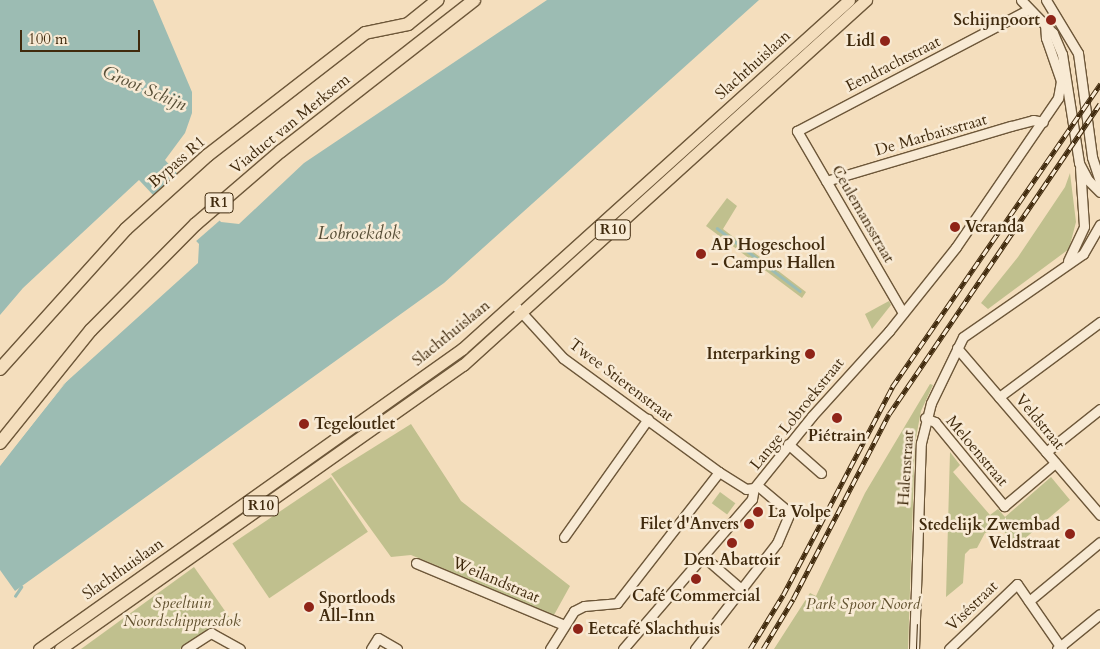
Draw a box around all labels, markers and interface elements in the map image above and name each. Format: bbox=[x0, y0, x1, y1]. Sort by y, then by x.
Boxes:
place label: Schijnpoort bbox=[954, 10, 1040, 30]
marker: Schijnpoort bbox=[1044, 13, 1058, 27]
scale bar bbox=[22, 20, 142, 52]
street label: Slachthuislaan bbox=[711, 26, 795, 104]
text: 100 m bbox=[28, 29, 68, 49]
place label: Lidl bbox=[846, 31, 875, 51]
street label: Eendrachtstraat bbox=[842, 32, 944, 96]
marker: Lidl bbox=[879, 35, 891, 47]
water label: Groot Schijn bbox=[99, 62, 189, 116]
street label: Viaduct van Merksem bbox=[226, 70, 354, 178]
street label: De Marbaixstraat bbox=[873, 110, 989, 160]
street label: Bypass R1 bbox=[145, 132, 209, 192]
street label: Ceulemansstraat bbox=[827, 162, 899, 266]
road number: R1 bbox=[204, 190, 234, 216]
place label: Veranda bbox=[965, 217, 1024, 237]
road number: R10 bbox=[594, 218, 632, 242]
marker: Veranda bbox=[949, 221, 961, 233]
water label: Lobroekdok bbox=[318, 223, 400, 245]
place label: AP Hogeschool - Campus Hallen bbox=[711, 235, 835, 273]
marker: AP Hogeschool - Campus Hallen bbox=[695, 248, 707, 260]
street label: Slachthuislaan bbox=[408, 296, 494, 370]
street label: Twee Stierenstraat bbox=[565, 335, 677, 425]
place label: Interparking bbox=[706, 344, 800, 364]
marker: Interparking bbox=[804, 348, 816, 360]
street label: Lange Lobroekstraat bbox=[746, 354, 848, 474]
street label: Veldstraat bbox=[1011, 390, 1069, 454]
marker: Piétrain bbox=[831, 412, 843, 424]
street label: Meloenstraat bbox=[942, 412, 1012, 490]
place label: Tegeloutlet bbox=[314, 414, 395, 434]
marker: Tegeloutlet bbox=[298, 418, 310, 430]
place label: Piétrain bbox=[808, 426, 866, 446]
street label: Halenstraat bbox=[894, 430, 918, 506]
road number: R10 bbox=[242, 494, 280, 518]
place label: La Volpe bbox=[768, 502, 831, 522]
marker: La Volpe bbox=[752, 506, 764, 518]
place label: Filet d'Anvers bbox=[640, 514, 739, 534]
place label: Stedelijk Zwembad Veldstraat bbox=[919, 515, 1060, 553]
marker: Filet d'Anvers bbox=[743, 518, 755, 530]
marker: Stedelijk Zwembad Veldstraat bbox=[1064, 528, 1076, 540]
street label: Slachthuislaan bbox=[79, 534, 167, 604]
marker: Den Abattoir bbox=[726, 537, 738, 549]
place label: Den Abattoir bbox=[684, 550, 780, 570]
street label: Weilandstraat bbox=[449, 553, 543, 607]
marker: Café Commercial bbox=[690, 573, 702, 585]
street label: Viséstraat bbox=[942, 577, 1002, 635]
place label: Café Commercial bbox=[632, 586, 760, 606]
place label: Sportloods All-Inn bbox=[319, 588, 396, 626]
park label: Speeltuin Noordschippersdok bbox=[123, 593, 241, 631]
park label: Park Spoor Noord bbox=[806, 594, 920, 614]
marker: Sportloods All-Inn bbox=[303, 601, 315, 613]
place label: Eetcafé Slachthuis bbox=[588, 619, 720, 639]
marker: Eetcafé Slachthuis bbox=[572, 623, 584, 635]

